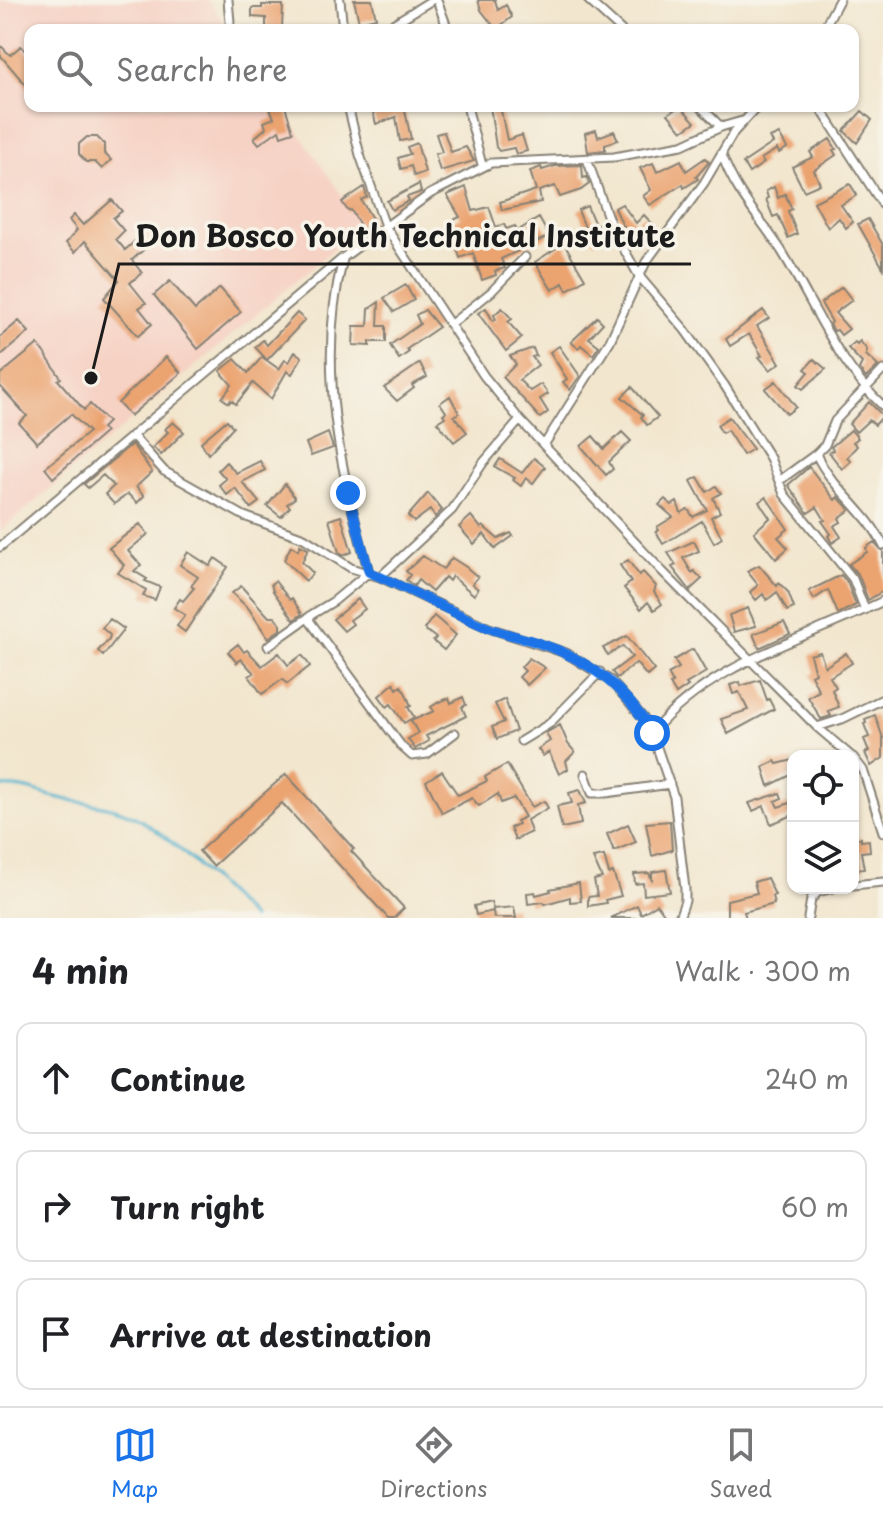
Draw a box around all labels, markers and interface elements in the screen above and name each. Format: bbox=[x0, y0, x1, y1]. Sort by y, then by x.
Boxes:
search box bbox=[24, 24, 859, 112]
icon: search bbox=[52, 46, 96, 90]
text: Search here bbox=[116, 46, 288, 91]
callout: Don Bosco Youth Technical Institute bbox=[119, 210, 691, 264]
text: Don Bosco Youth Technical Institute bbox=[135, 212, 675, 257]
route end bbox=[330, 475, 366, 511]
route start bbox=[634, 715, 670, 751]
map controls bbox=[787, 750, 859, 894]
button: locate bbox=[787, 750, 859, 822]
button: layers bbox=[787, 822, 859, 894]
text: 4 min bbox=[32, 944, 129, 996]
text: Walk · 300 m bbox=[675, 951, 851, 990]
icon: ahead bbox=[34, 1056, 78, 1100]
text: Continue bbox=[110, 1056, 245, 1101]
text: 240 m bbox=[765, 1059, 849, 1098]
icon: right bbox=[34, 1184, 78, 1228]
text: Turn right bbox=[110, 1184, 265, 1229]
text: 60 m bbox=[781, 1187, 849, 1226]
icon: arrive bbox=[34, 1312, 78, 1356]
text: Arrive at destination bbox=[110, 1312, 432, 1357]
tab: Map bbox=[111, 1423, 158, 1504]
tab: Directions bbox=[380, 1423, 487, 1504]
tab: Saved bbox=[709, 1423, 772, 1504]

